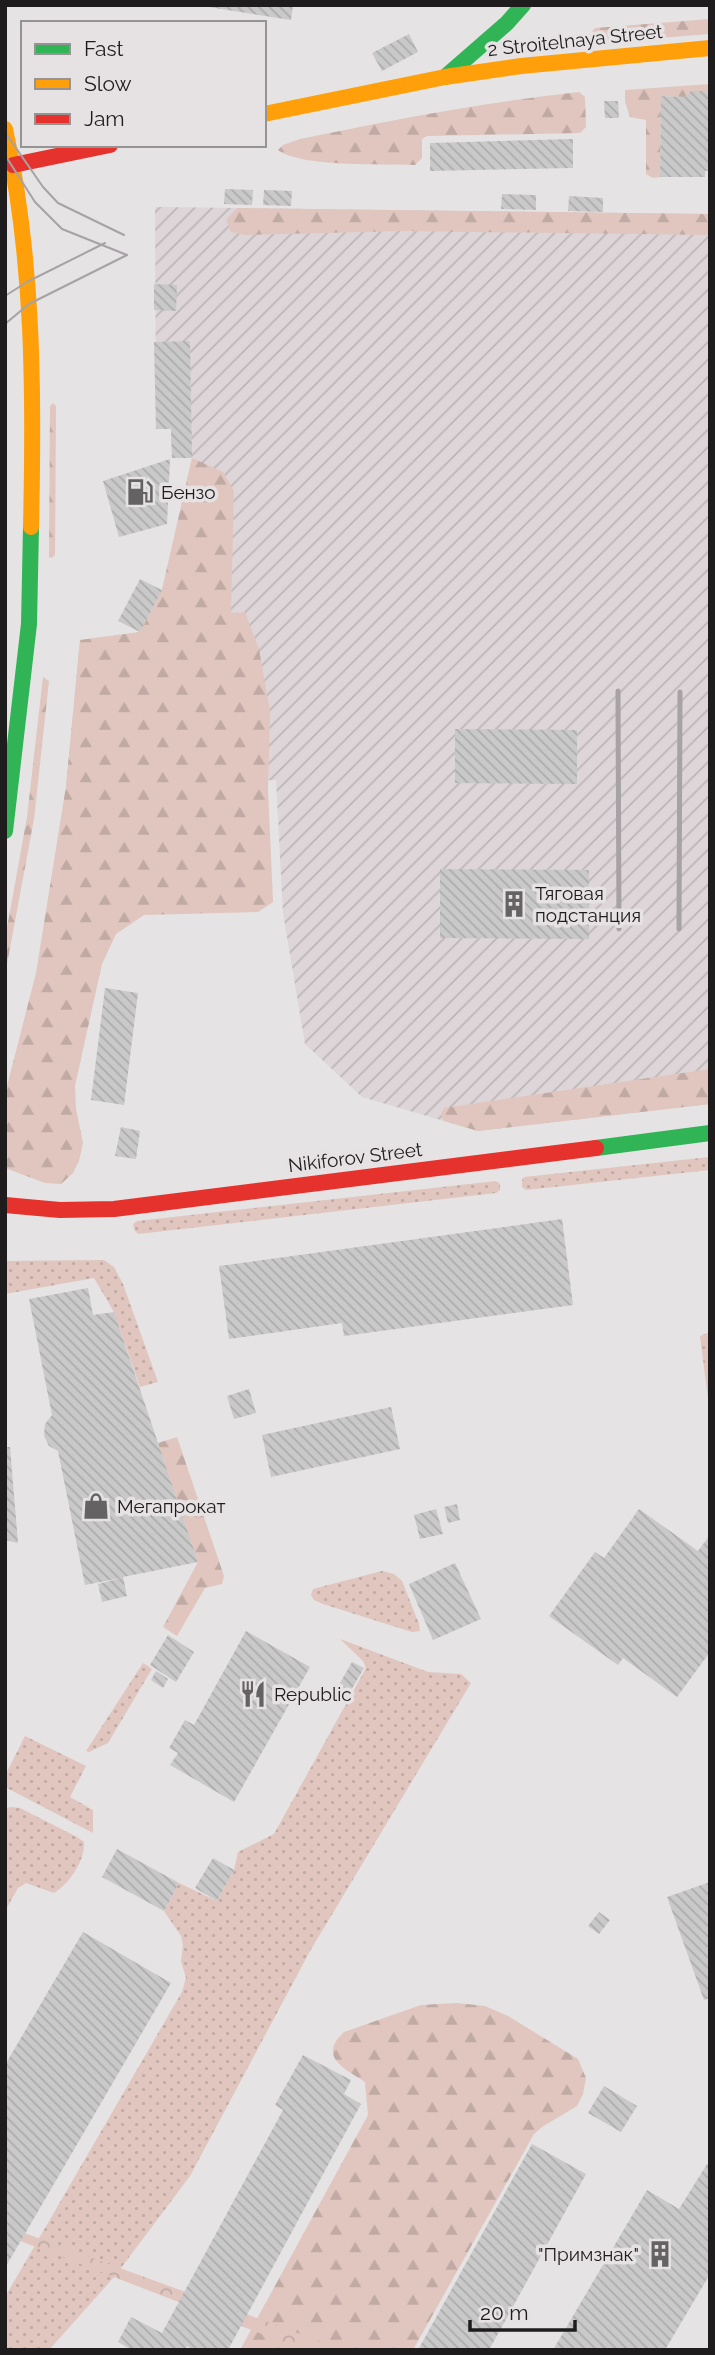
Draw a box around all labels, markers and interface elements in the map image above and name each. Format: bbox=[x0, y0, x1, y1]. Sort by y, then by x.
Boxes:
street label: 2 Stroitelnaya Street bbox=[486, 20, 664, 60]
legend bbox=[21, 21, 266, 147]
text: Fast bbox=[84, 36, 124, 61]
text: Slow bbox=[84, 71, 132, 96]
text: Jam bbox=[84, 106, 125, 131]
fuel station icon: Бензо bbox=[125, 477, 155, 507]
place label: Бензо bbox=[161, 481, 216, 503]
place label: Тяговая подстанция bbox=[535, 882, 641, 926]
building icon: Тяговая подстанция bbox=[499, 889, 529, 919]
street label: Nikiforov Street bbox=[287, 1138, 424, 1176]
shop icon: Мегапрокат bbox=[81, 1491, 111, 1521]
place label: Мегапрокат bbox=[117, 1495, 226, 1517]
restaurant icon: Republic bbox=[238, 1679, 268, 1709]
place label: Republic bbox=[274, 1683, 352, 1705]
building icon: "Примзнак" bbox=[645, 2239, 675, 2269]
place label: "Примзнак" bbox=[538, 2243, 639, 2265]
scale bar bbox=[470, 2288, 575, 2332]
text: 20 m bbox=[480, 2300, 528, 2325]

